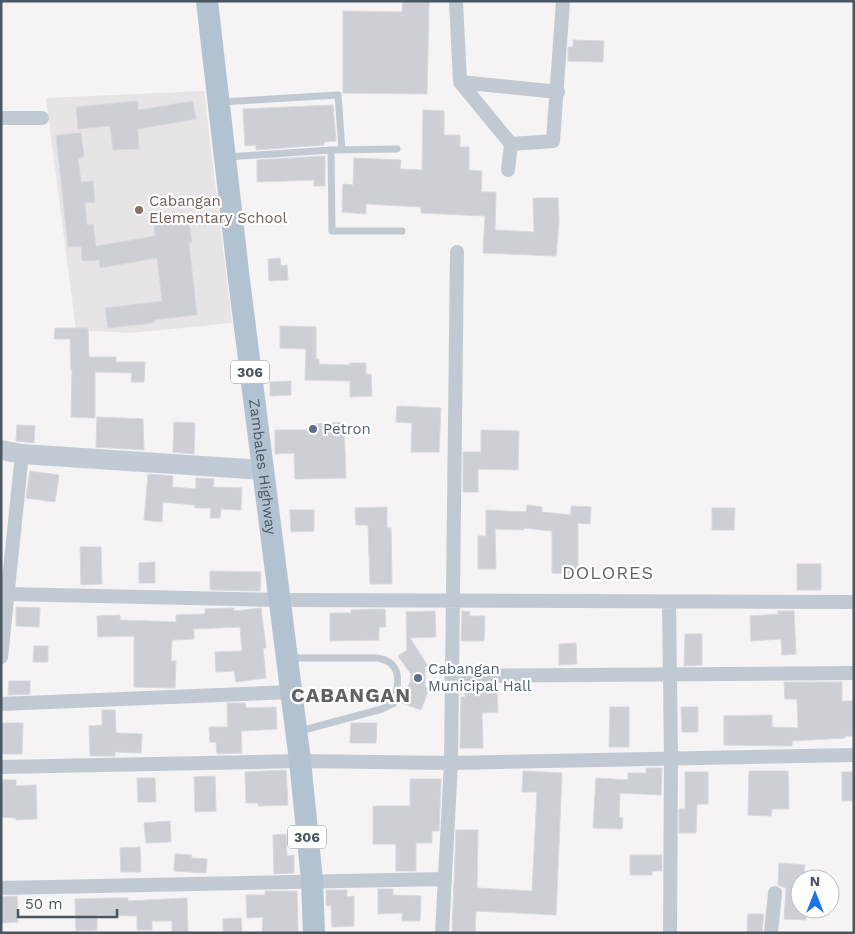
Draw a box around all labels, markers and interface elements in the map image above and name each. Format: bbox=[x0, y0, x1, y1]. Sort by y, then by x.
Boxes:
place label: Cabangan Elementary School bbox=[149, 192, 288, 227]
marker: Cabangan Elementary School bbox=[133, 204, 145, 216]
road number: 306 bbox=[231, 361, 269, 384]
street label: Zambales Highway bbox=[245, 398, 280, 536]
place label: Petron bbox=[323, 420, 371, 438]
marker: Petron bbox=[307, 423, 319, 435]
district label: DOLORES bbox=[562, 562, 654, 583]
place label: Cabangan Municipal Hall bbox=[428, 660, 532, 695]
marker: Cabangan Municipal Hall bbox=[412, 672, 424, 684]
district label: CABANGAN bbox=[291, 683, 411, 707]
road number: 306 bbox=[288, 826, 326, 849]
north arrow bbox=[790, 869, 840, 919]
text: N bbox=[810, 873, 820, 889]
scale bar bbox=[18, 886, 116, 918]
text: 50 m bbox=[25, 895, 62, 913]

